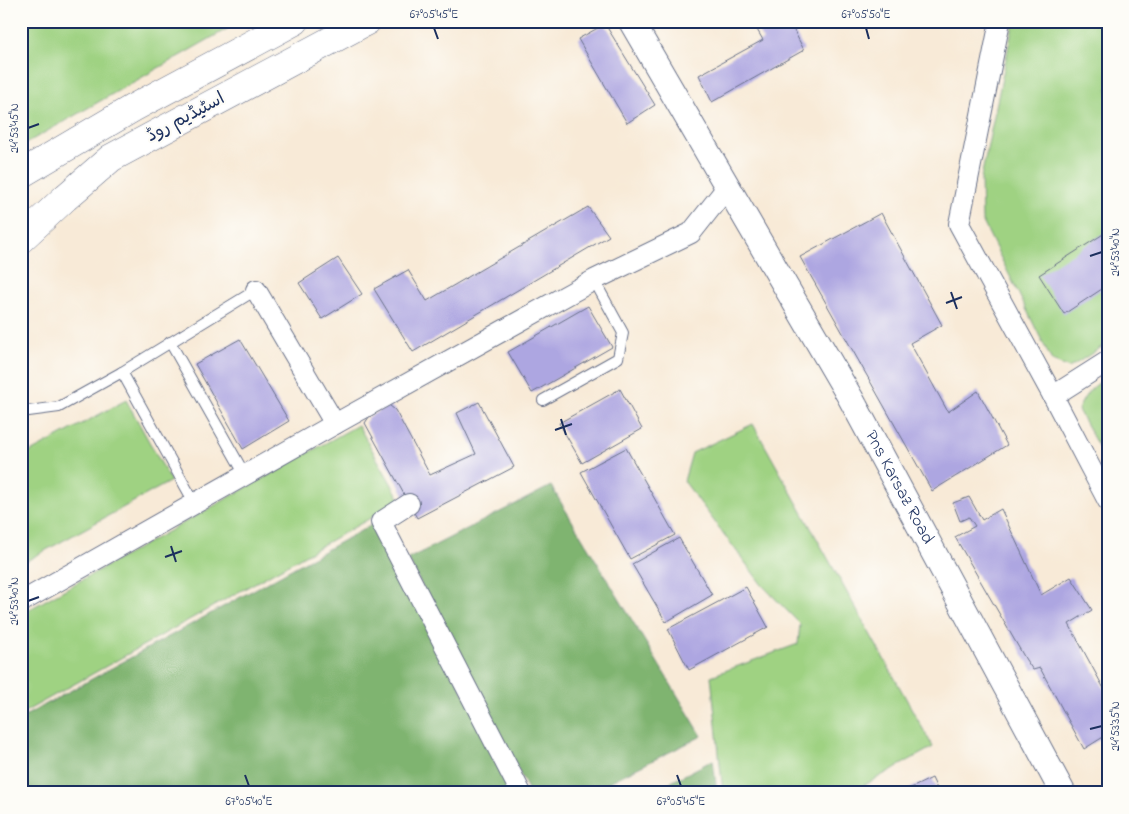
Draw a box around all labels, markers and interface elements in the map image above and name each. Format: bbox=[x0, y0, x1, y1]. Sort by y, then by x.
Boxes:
text: 67°05'45"E bbox=[410, 6, 458, 24]
text: 67°05'50"E bbox=[842, 6, 890, 24]
street label: اسٹیڈیم روڈ bbox=[142, 86, 230, 150]
text: 24°53'45"N bbox=[6, 103, 24, 153]
text: 24°53'40"N bbox=[1107, 228, 1125, 276]
street label: Pns Karsaz Road bbox=[857, 426, 940, 549]
text: 24°53'40"N bbox=[6, 577, 24, 625]
text: 24°53'35"N bbox=[1107, 701, 1125, 751]
text: 67°05'40"E bbox=[226, 793, 272, 811]
text: 67°05'45"E bbox=[657, 793, 705, 811]

